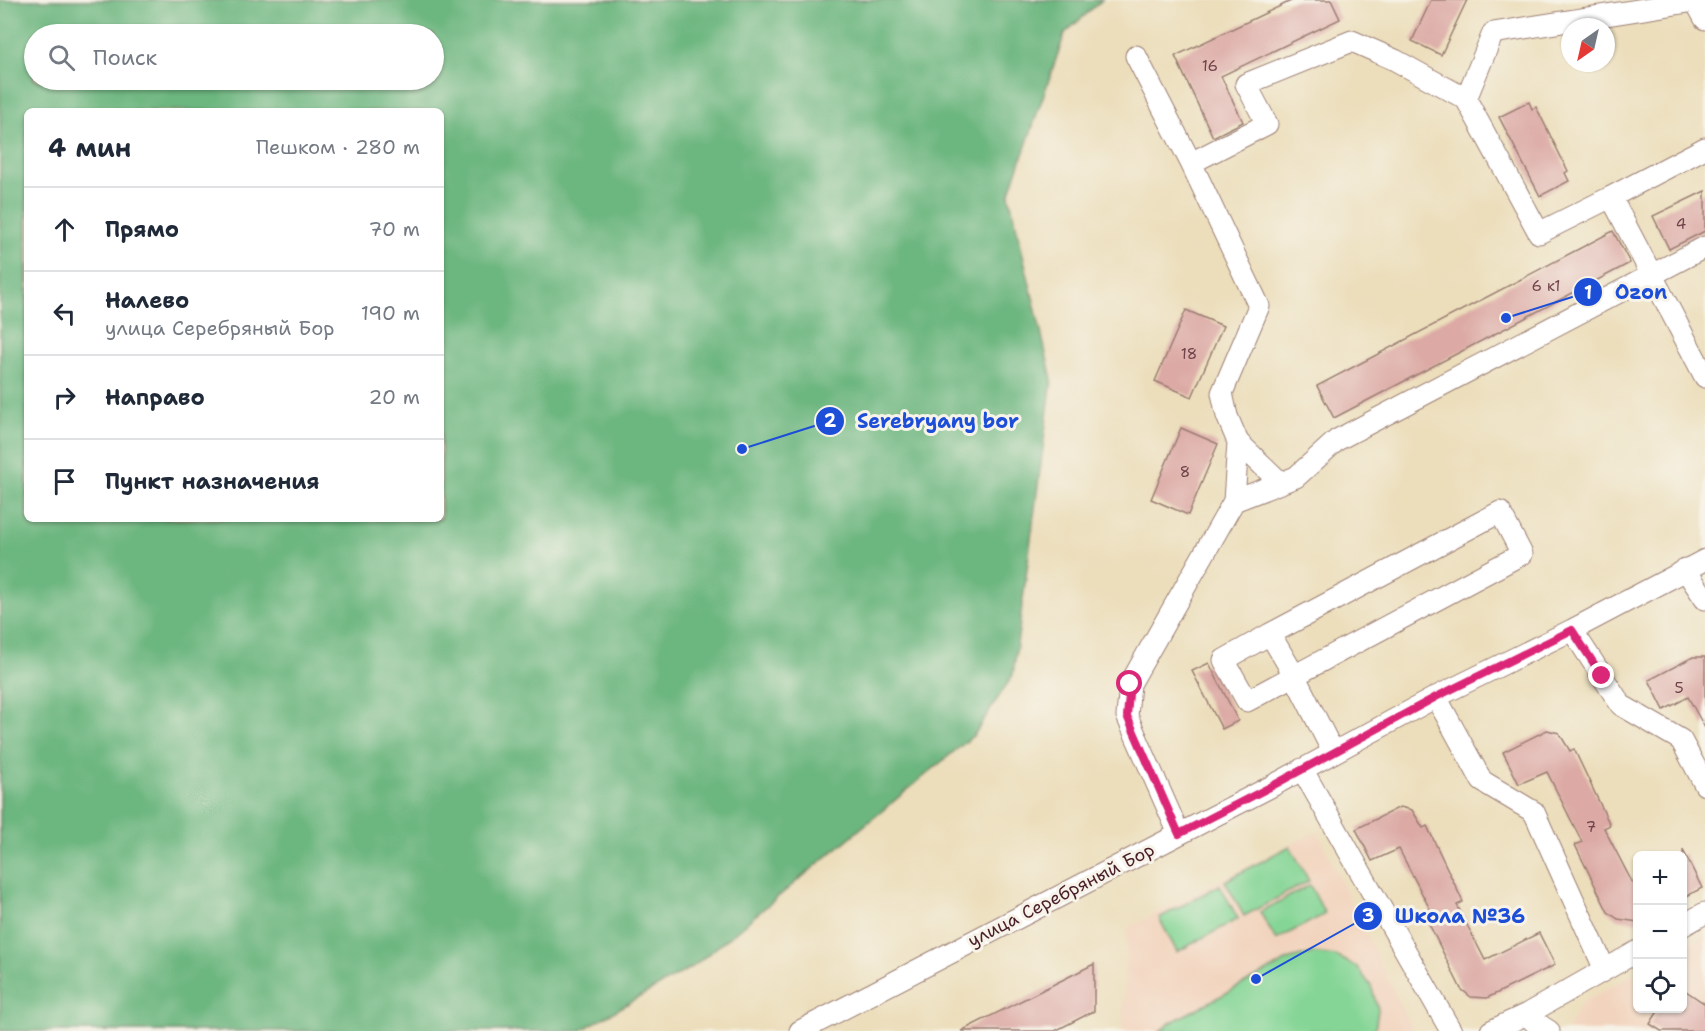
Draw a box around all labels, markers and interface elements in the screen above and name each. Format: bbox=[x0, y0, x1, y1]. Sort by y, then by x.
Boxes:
north arrow bbox=[1561, 18, 1615, 72]
search box bbox=[24, 24, 444, 90]
icon: search bbox=[45, 41, 78, 74]
text: Поиск bbox=[93, 43, 157, 72]
house number: 16 bbox=[1202, 56, 1218, 76]
text: 4 мин bbox=[48, 130, 131, 165]
text: Пешком · 280 m bbox=[256, 134, 420, 160]
icon: ahead bbox=[48, 213, 81, 246]
house number: 4 bbox=[1676, 214, 1686, 234]
text: Прямо bbox=[105, 215, 179, 244]
text: 70 m bbox=[368, 216, 420, 242]
callout: Ozon bbox=[1573, 273, 1680, 311]
house number: 6 к1 bbox=[1532, 276, 1561, 296]
text: Ozon bbox=[1615, 279, 1667, 305]
text: 1 bbox=[1584, 281, 1592, 305]
text: Налево bbox=[105, 286, 189, 315]
icon: left bbox=[48, 297, 81, 330]
text: 190 m bbox=[361, 300, 420, 326]
text: улица Серебряный Бор bbox=[105, 315, 335, 341]
house number: 18 bbox=[1181, 344, 1197, 364]
icon: right bbox=[48, 381, 81, 414]
text: Направо bbox=[105, 383, 205, 412]
text: 20 m bbox=[369, 384, 420, 410]
callout: Serebryany bor bbox=[815, 402, 1031, 440]
text: Serebryany bor bbox=[857, 408, 1019, 434]
text: 2 bbox=[824, 409, 837, 433]
house number: 8 bbox=[1180, 462, 1190, 482]
icon: arrive bbox=[48, 465, 81, 498]
text: Пункт назначения bbox=[105, 467, 319, 496]
route end bbox=[1588, 662, 1614, 688]
route start bbox=[1116, 670, 1142, 696]
house number: 5 bbox=[1674, 678, 1684, 698]
house number: 7 bbox=[1586, 817, 1596, 837]
street label: улица Серебряный Бор bbox=[963, 837, 1159, 953]
map controls bbox=[1633, 851, 1687, 1013]
button: + bbox=[1633, 851, 1687, 905]
callout: Школа №36 bbox=[1353, 897, 1537, 935]
text: Школа №36 bbox=[1395, 903, 1525, 929]
text: 3 bbox=[1362, 904, 1374, 928]
button: − bbox=[1633, 905, 1687, 959]
button: locate bbox=[1633, 959, 1687, 1013]

